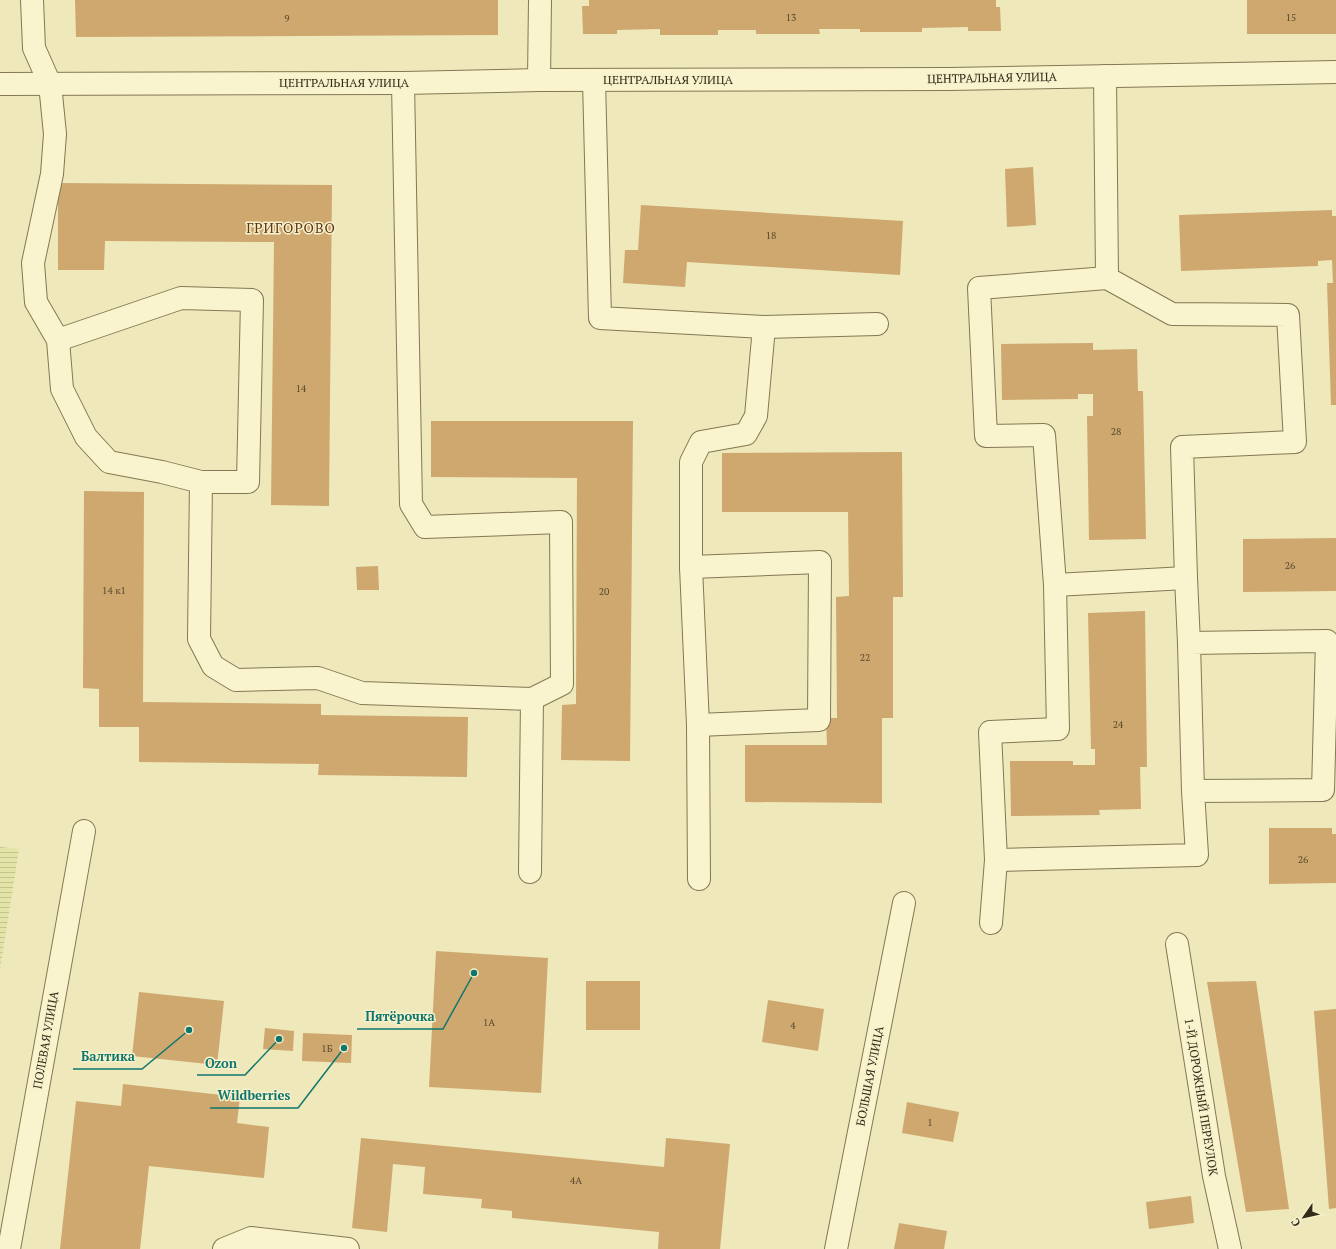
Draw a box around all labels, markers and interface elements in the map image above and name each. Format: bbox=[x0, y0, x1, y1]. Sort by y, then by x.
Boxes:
house number: 13 bbox=[786, 11, 796, 24]
house number: 15 bbox=[1286, 11, 1296, 24]
house number: 9 bbox=[284, 12, 290, 25]
street label: ЦЕНТРАЛЬНАЯ УЛИЦА bbox=[927, 69, 1058, 86]
street label: ЦЕНТРАЛЬНАЯ УЛИЦА bbox=[603, 72, 734, 87]
street label: ЦЕНТРАЛЬНАЯ УЛИЦА bbox=[279, 75, 410, 90]
district label: ГРИГОРОВО bbox=[246, 218, 336, 237]
house number: 18 bbox=[766, 229, 776, 242]
house number: 14 bbox=[296, 382, 307, 395]
house number: 28 bbox=[1111, 425, 1121, 438]
house number: 26 bbox=[1285, 559, 1296, 572]
house number: 14 к1 bbox=[102, 584, 126, 597]
house number: 20 bbox=[599, 585, 609, 598]
house number: 22 bbox=[860, 651, 870, 664]
house number: 24 bbox=[1113, 718, 1124, 731]
house number: 26 bbox=[1298, 853, 1309, 866]
street label: ПОЛЕВАЯ УЛИЦА bbox=[30, 989, 62, 1090]
callout: Пятёрочка bbox=[357, 1004, 443, 1029]
text: Пятёрочка bbox=[365, 1007, 436, 1025]
house number: 1А bbox=[483, 1016, 495, 1029]
street label: 1-Й ДОРОЖНЫЙ ПЕРЕУЛОК bbox=[1182, 1017, 1221, 1177]
house number: 4 bbox=[790, 1019, 796, 1032]
street label: БОЛЬШАЯ УЛИЦА bbox=[852, 1024, 887, 1127]
house number: 1Б bbox=[321, 1042, 333, 1055]
callout: Балтика bbox=[73, 1044, 142, 1069]
text: Балтика bbox=[81, 1047, 136, 1065]
callout: Ozon bbox=[197, 1050, 245, 1075]
text: Ozon bbox=[205, 1054, 238, 1072]
callout: Wildberries bbox=[210, 1083, 298, 1108]
text: Wildberries bbox=[218, 1086, 291, 1104]
house number: 1 bbox=[927, 1116, 933, 1129]
house number: 4А bbox=[570, 1174, 582, 1187]
north arrow bbox=[1284, 1197, 1324, 1237]
text: С bbox=[1288, 1216, 1304, 1229]

